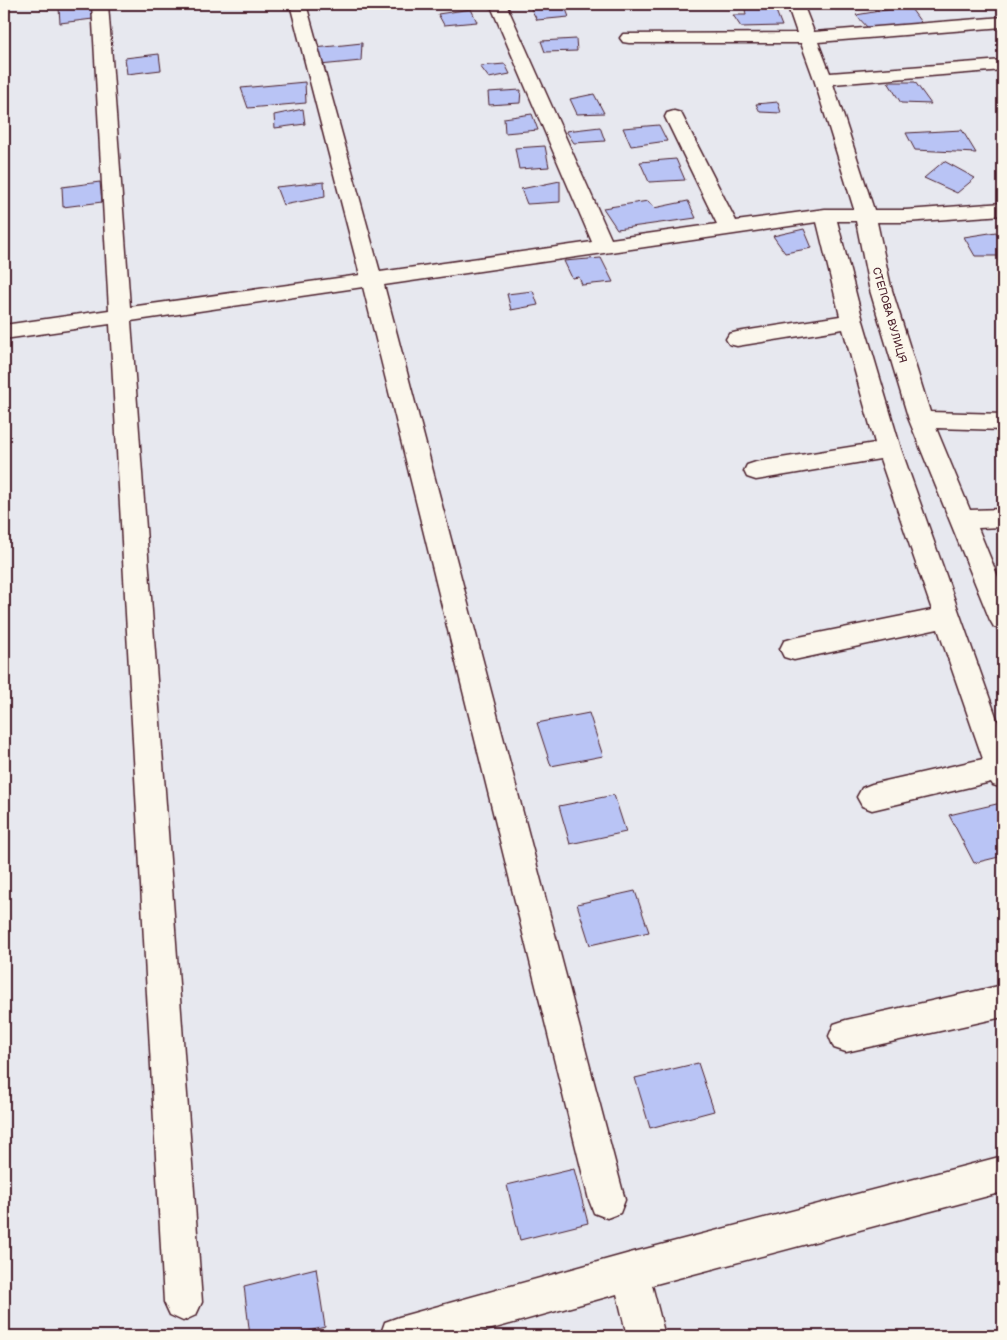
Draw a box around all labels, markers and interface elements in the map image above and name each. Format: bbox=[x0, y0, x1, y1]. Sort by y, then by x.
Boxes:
street label: СТЕПОВА ВУЛИЦЯ bbox=[870, 266, 909, 365]

